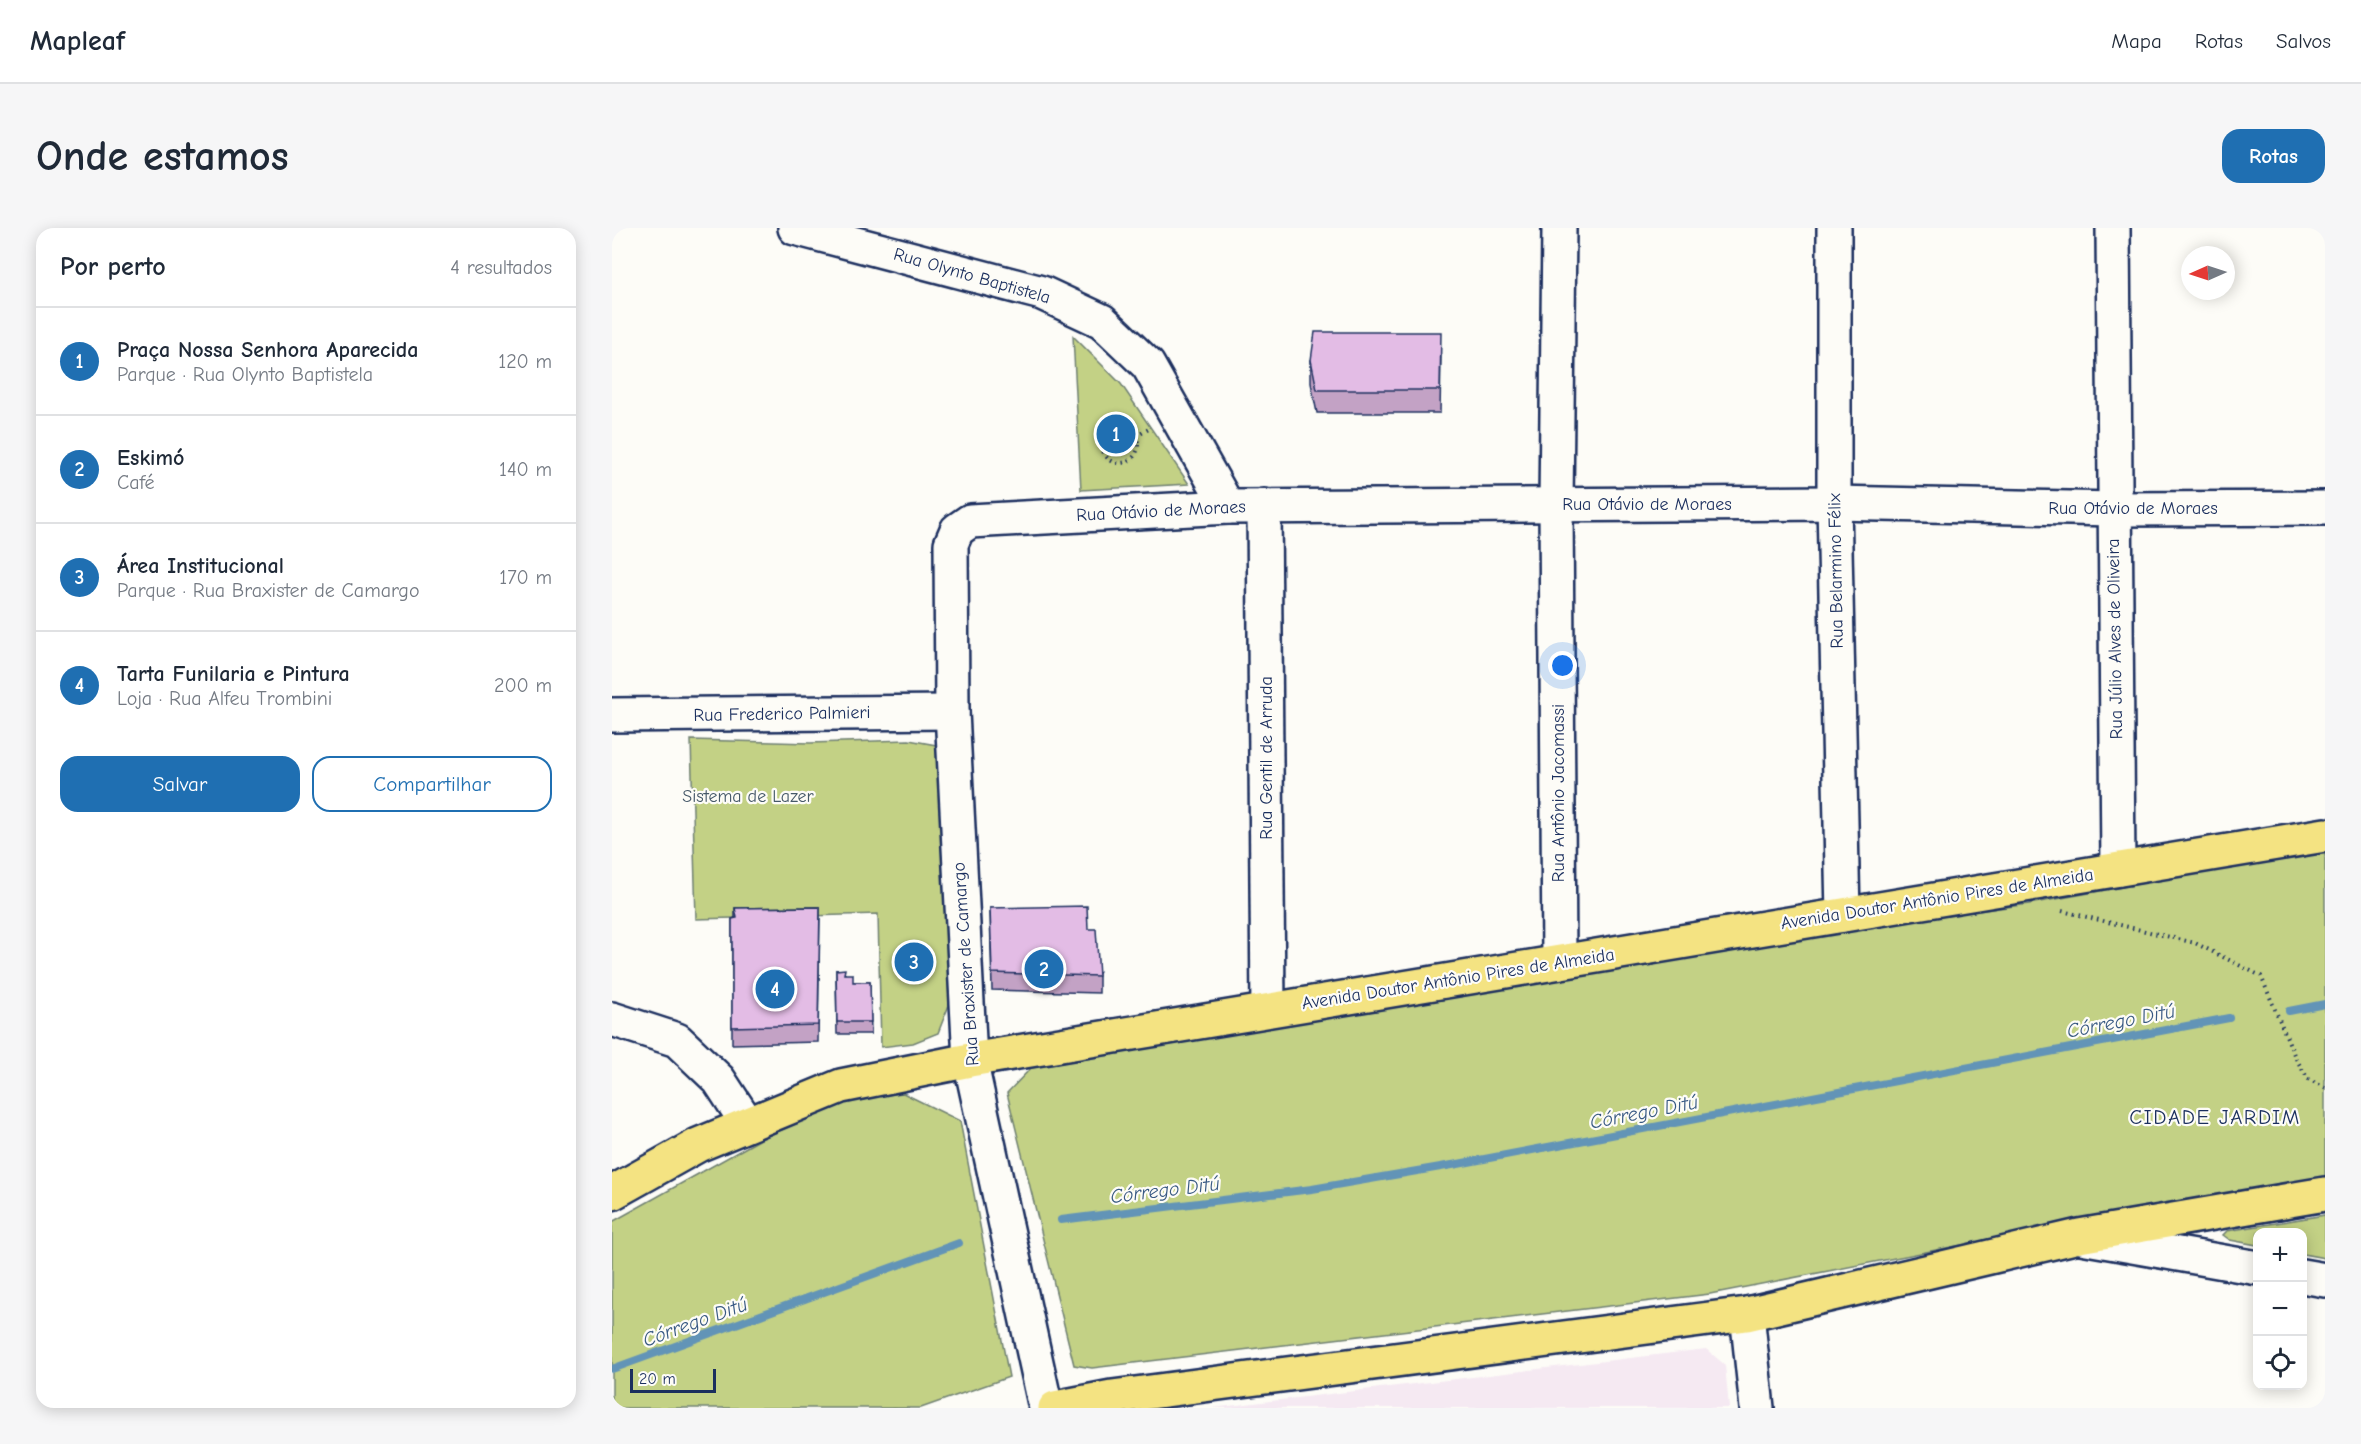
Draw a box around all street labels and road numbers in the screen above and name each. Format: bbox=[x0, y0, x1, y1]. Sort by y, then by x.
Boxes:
street label: Rua Olynto Baptistela bbox=[891, 244, 1053, 308]
street label: Rua Belarmino Félix bbox=[1824, 493, 1848, 649]
street label: Rua Otávio de Moraes bbox=[1562, 494, 1732, 515]
street label: Rua Otávio de Moraes bbox=[1076, 496, 1246, 526]
street label: Rua Otávio de Moraes bbox=[2048, 498, 2218, 519]
street label: Rua Júlio Alves de Oliveira bbox=[2103, 538, 2127, 740]
street label: Rua Gentil de Arruda bbox=[1256, 676, 1277, 840]
street label: Rua Frederico Palmieri bbox=[693, 702, 871, 726]
street label: Rua Antônio Jacomassi bbox=[1548, 704, 1569, 882]
street label: Rua Braxister de Camargo bbox=[948, 861, 984, 1067]
street label: Avenida Doutor Antônio Pires de Almeida bbox=[1779, 864, 2095, 934]
street label: Avenida Doutor Antônio Pires de Almeida bbox=[1300, 944, 1616, 1014]

